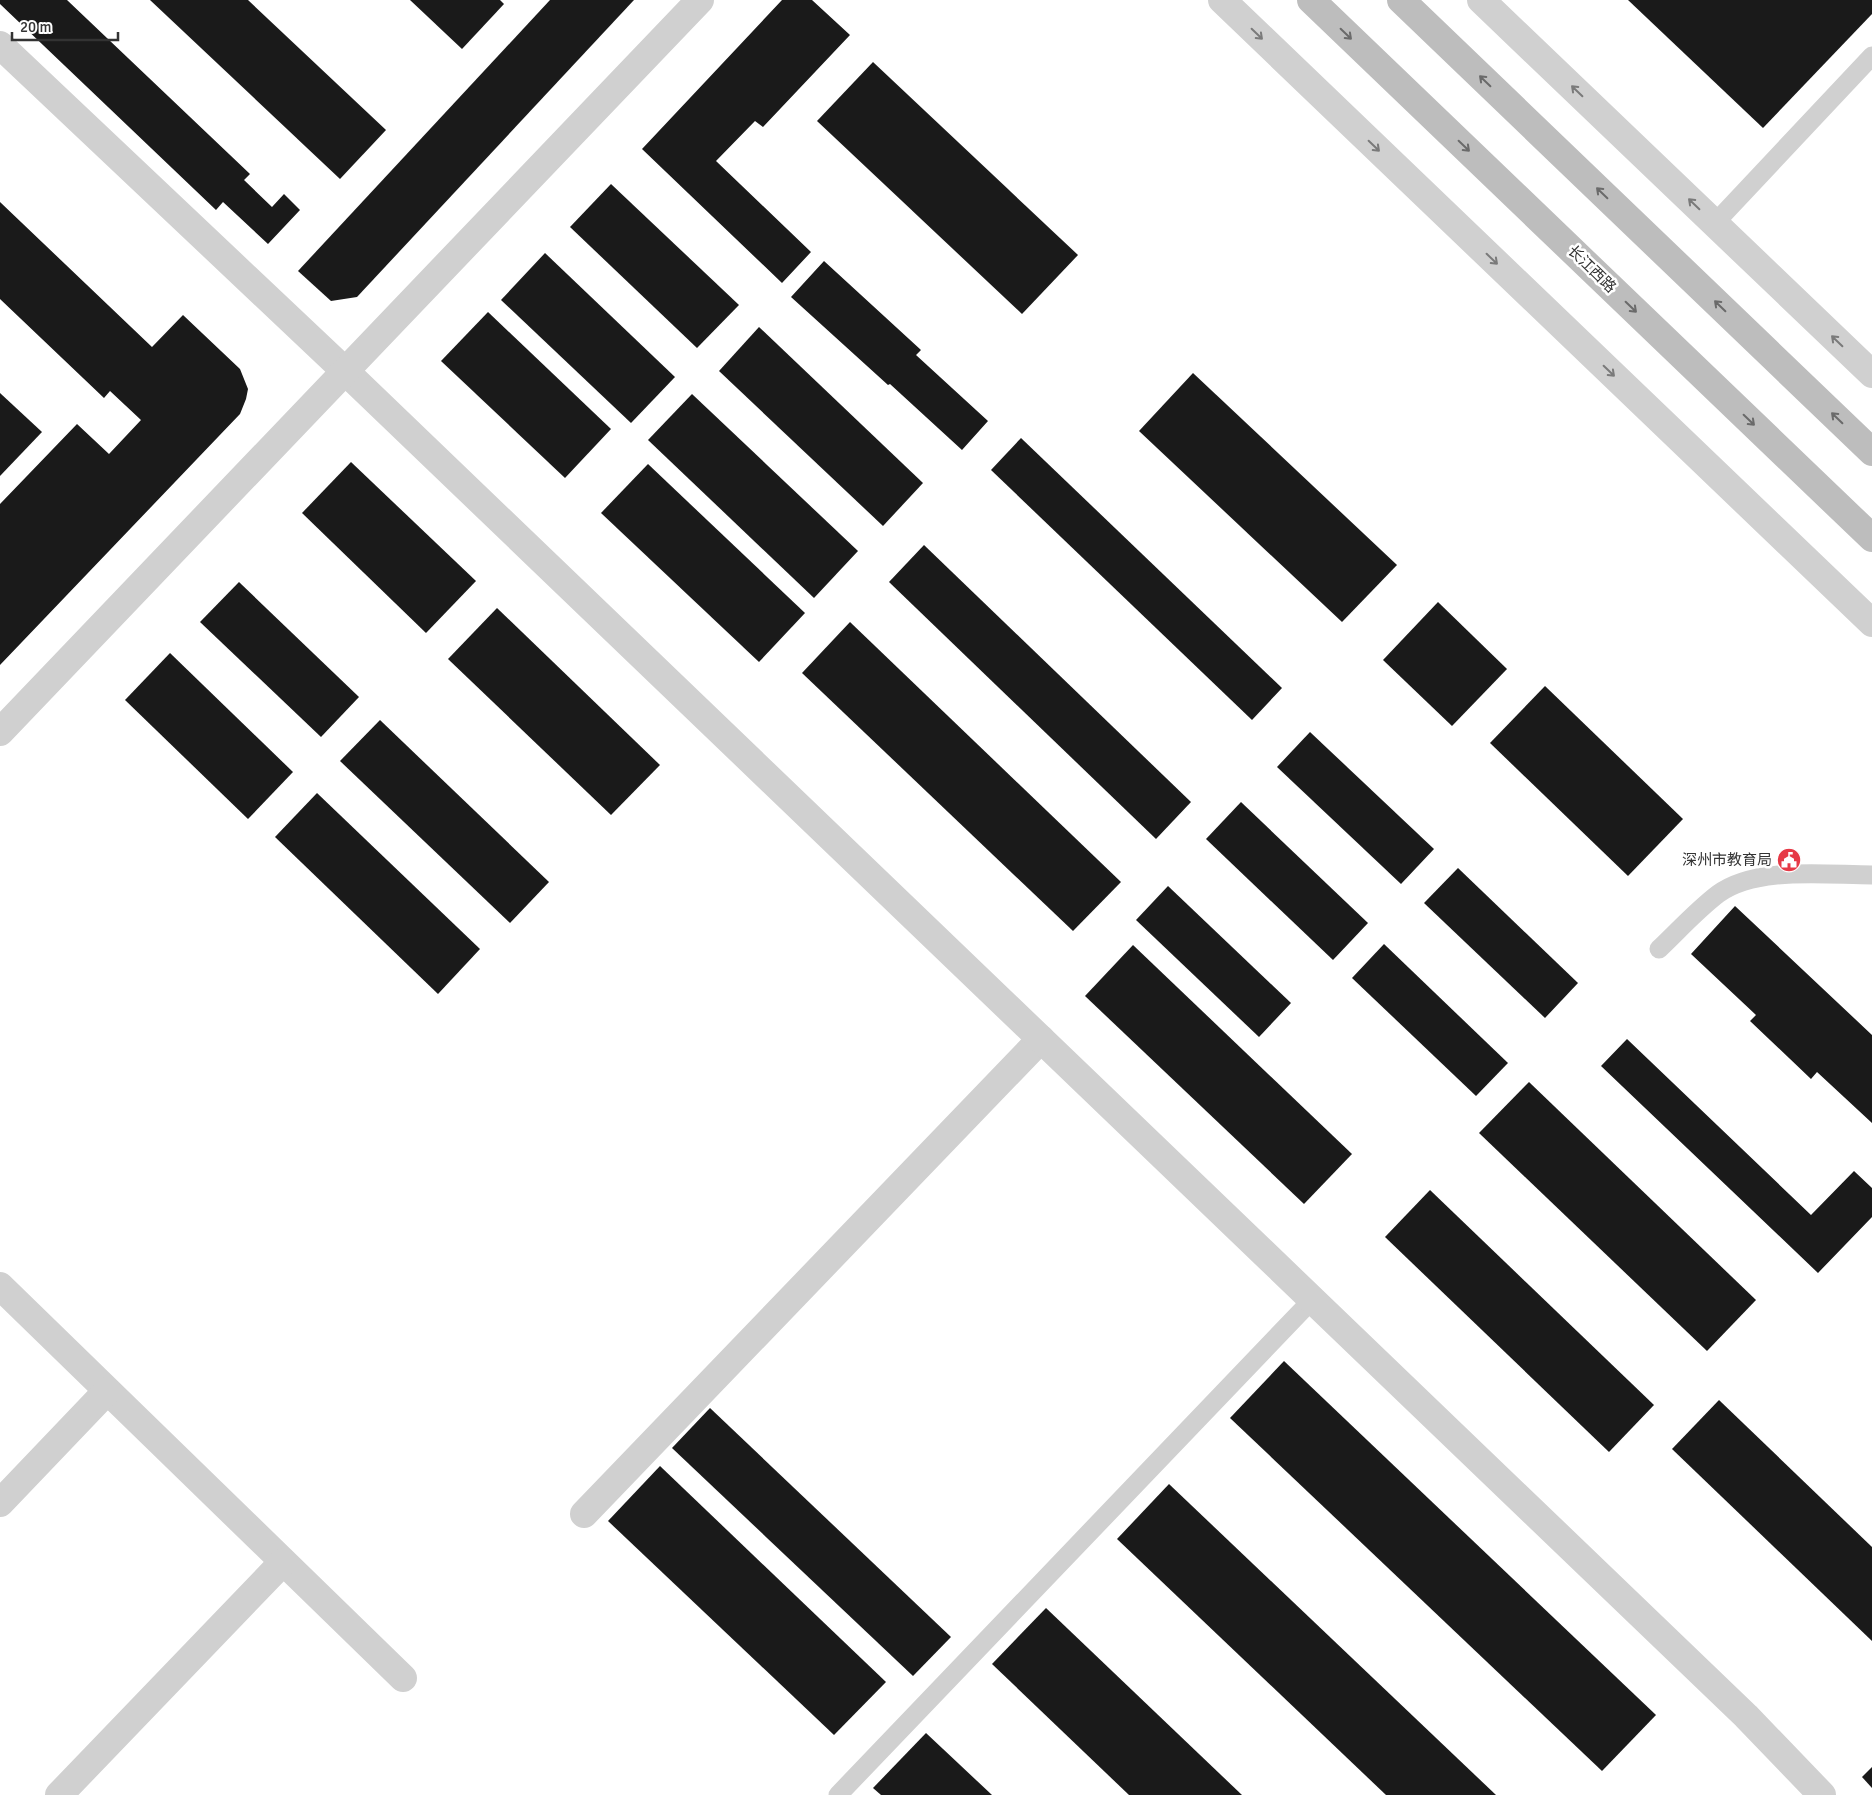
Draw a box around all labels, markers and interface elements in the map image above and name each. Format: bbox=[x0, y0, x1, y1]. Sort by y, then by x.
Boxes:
scale bar bbox=[12, 10, 119, 42]
text: 20 m bbox=[20, 18, 51, 36]
one-way arrow bbox=[1251, 28, 1263, 40]
one-way arrow bbox=[1340, 28, 1353, 40]
one-way arrow bbox=[1479, 75, 1491, 87]
one-way arrow bbox=[1571, 85, 1583, 97]
one-way arrow bbox=[1368, 140, 1381, 152]
one-way arrow bbox=[1457, 140, 1470, 152]
one-way arrow bbox=[1596, 187, 1609, 199]
one-way arrow bbox=[1688, 198, 1701, 210]
street label: 长江西路 bbox=[1564, 242, 1620, 296]
one-way arrow bbox=[1485, 253, 1498, 265]
one-way arrow bbox=[1713, 300, 1726, 312]
one-way arrow bbox=[1625, 301, 1638, 313]
one-way arrow bbox=[1830, 335, 1843, 347]
one-way arrow bbox=[1603, 365, 1615, 377]
one-way arrow bbox=[1831, 412, 1843, 424]
one-way arrow bbox=[1742, 414, 1755, 426]
public building icon: 深州市教育局 bbox=[1776, 847, 1802, 873]
place label: 深州市教育局 bbox=[1682, 851, 1772, 869]

